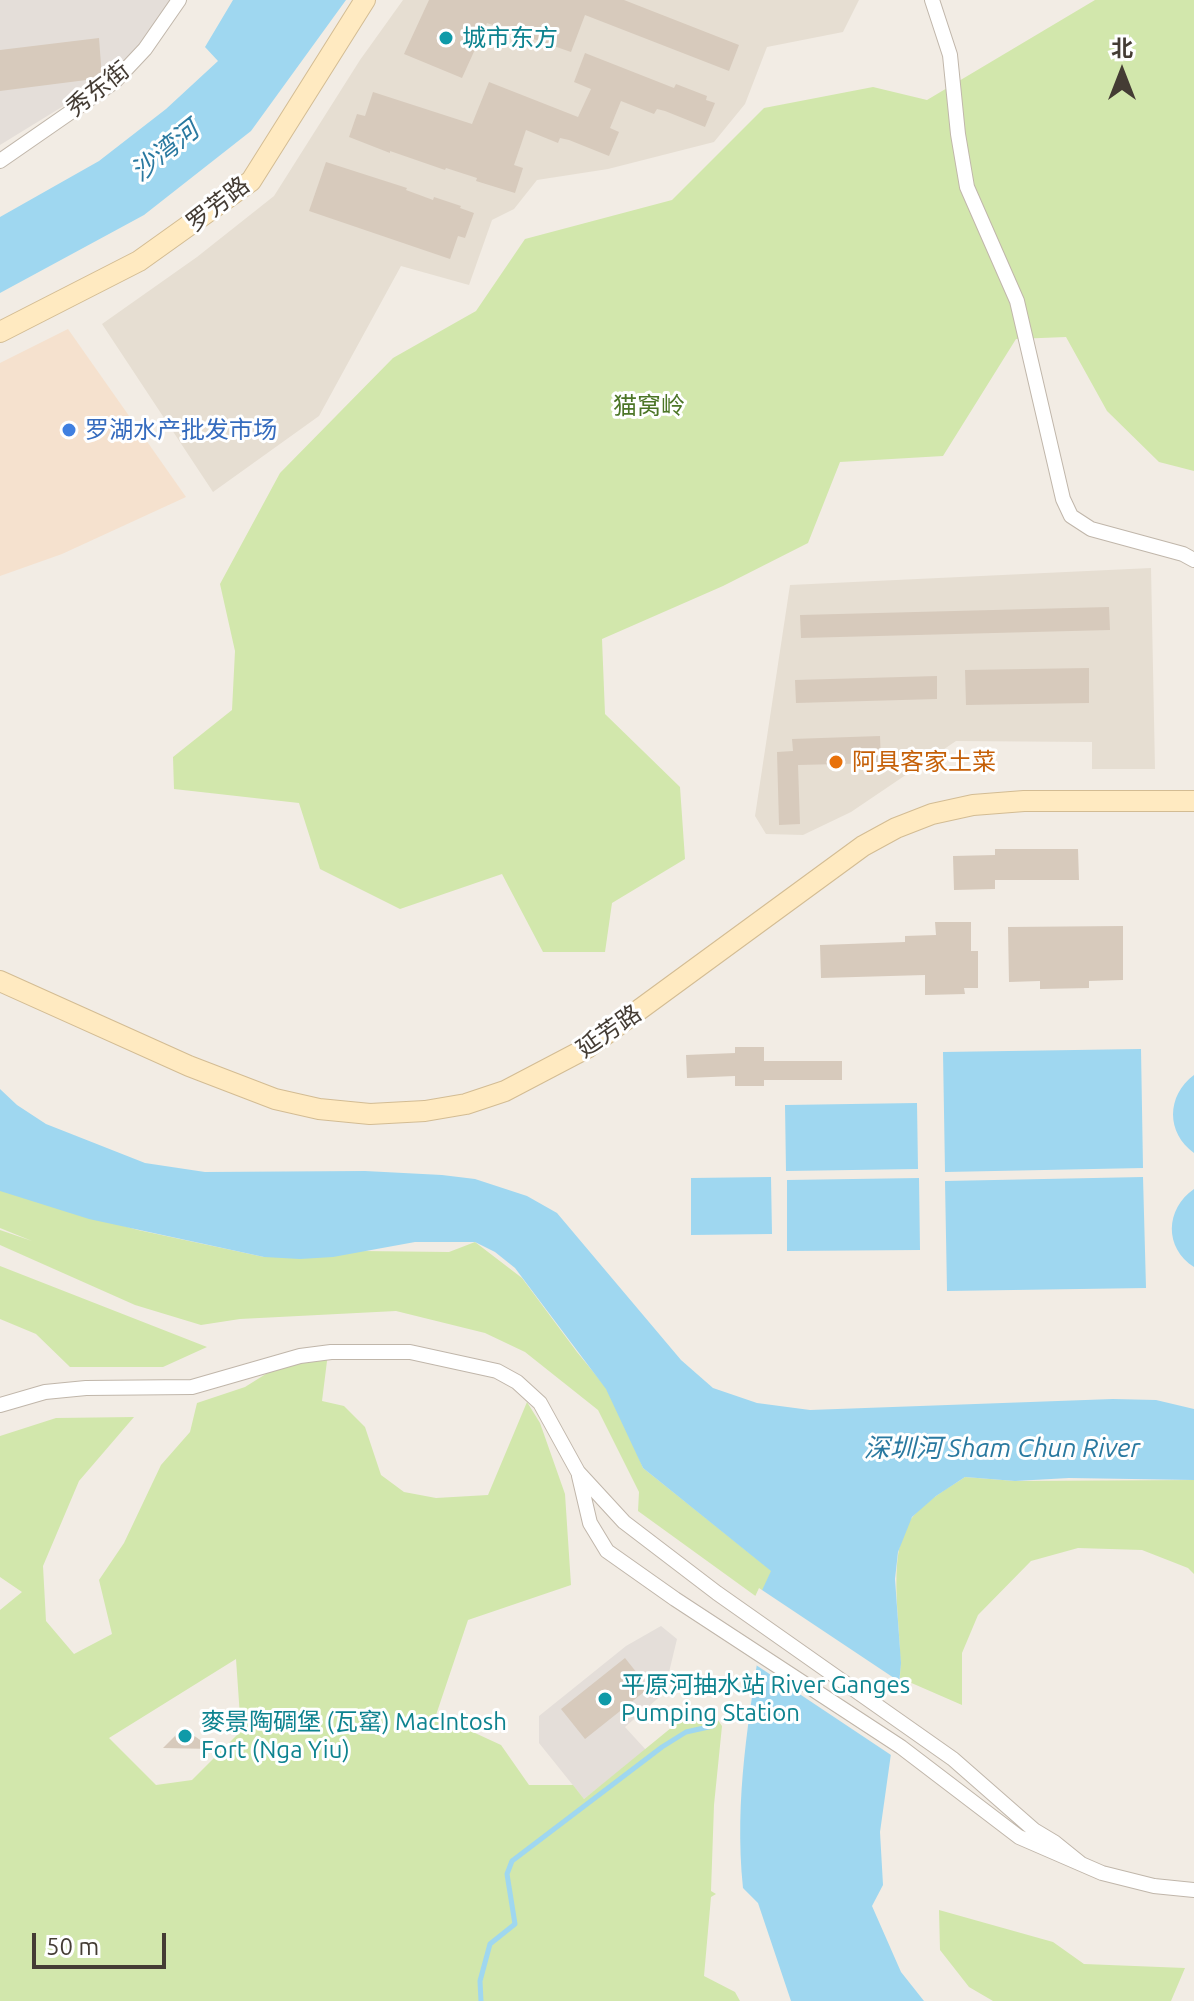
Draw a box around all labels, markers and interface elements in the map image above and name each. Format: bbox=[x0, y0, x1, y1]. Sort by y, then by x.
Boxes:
place label: 城市东方 bbox=[462, 24, 558, 52]
marker: 城市东方 bbox=[437, 29, 455, 47]
north arrow bbox=[1082, 32, 1162, 112]
text: 北 bbox=[1111, 35, 1133, 60]
street label: 秀东街 bbox=[61, 55, 135, 123]
water label: 沙湾河 bbox=[125, 114, 205, 188]
street label: 罗芳路 bbox=[181, 170, 255, 238]
park label: 猫窝岭 bbox=[613, 392, 685, 420]
place label: 罗湖水产批发市场 bbox=[85, 416, 277, 444]
marker: 罗湖水产批发市场 bbox=[60, 421, 78, 439]
place label: 阿具客家土菜 bbox=[852, 748, 996, 776]
marker: 阿具客家土菜 bbox=[827, 753, 845, 771]
street label: 延芳路 bbox=[571, 999, 647, 1063]
water label: 深圳河 Sham Chun River bbox=[864, 1432, 1140, 1464]
place label: 平原河抽水站 River Ganges Pumping Station bbox=[621, 1671, 910, 1727]
marker: 平原河抽水站 River Ganges Pumping Station bbox=[596, 1690, 614, 1708]
place label: 麥景陶碉堡 (瓦窰) MacIntosh Fort (Nga Yiu) bbox=[201, 1708, 507, 1764]
marker: 麥景陶碉堡 (瓦窰) MacIntosh Fort (Nga Yiu) bbox=[176, 1727, 194, 1745]
scale bar bbox=[36, 1917, 170, 1967]
text: 50 m bbox=[46, 1933, 99, 1960]

